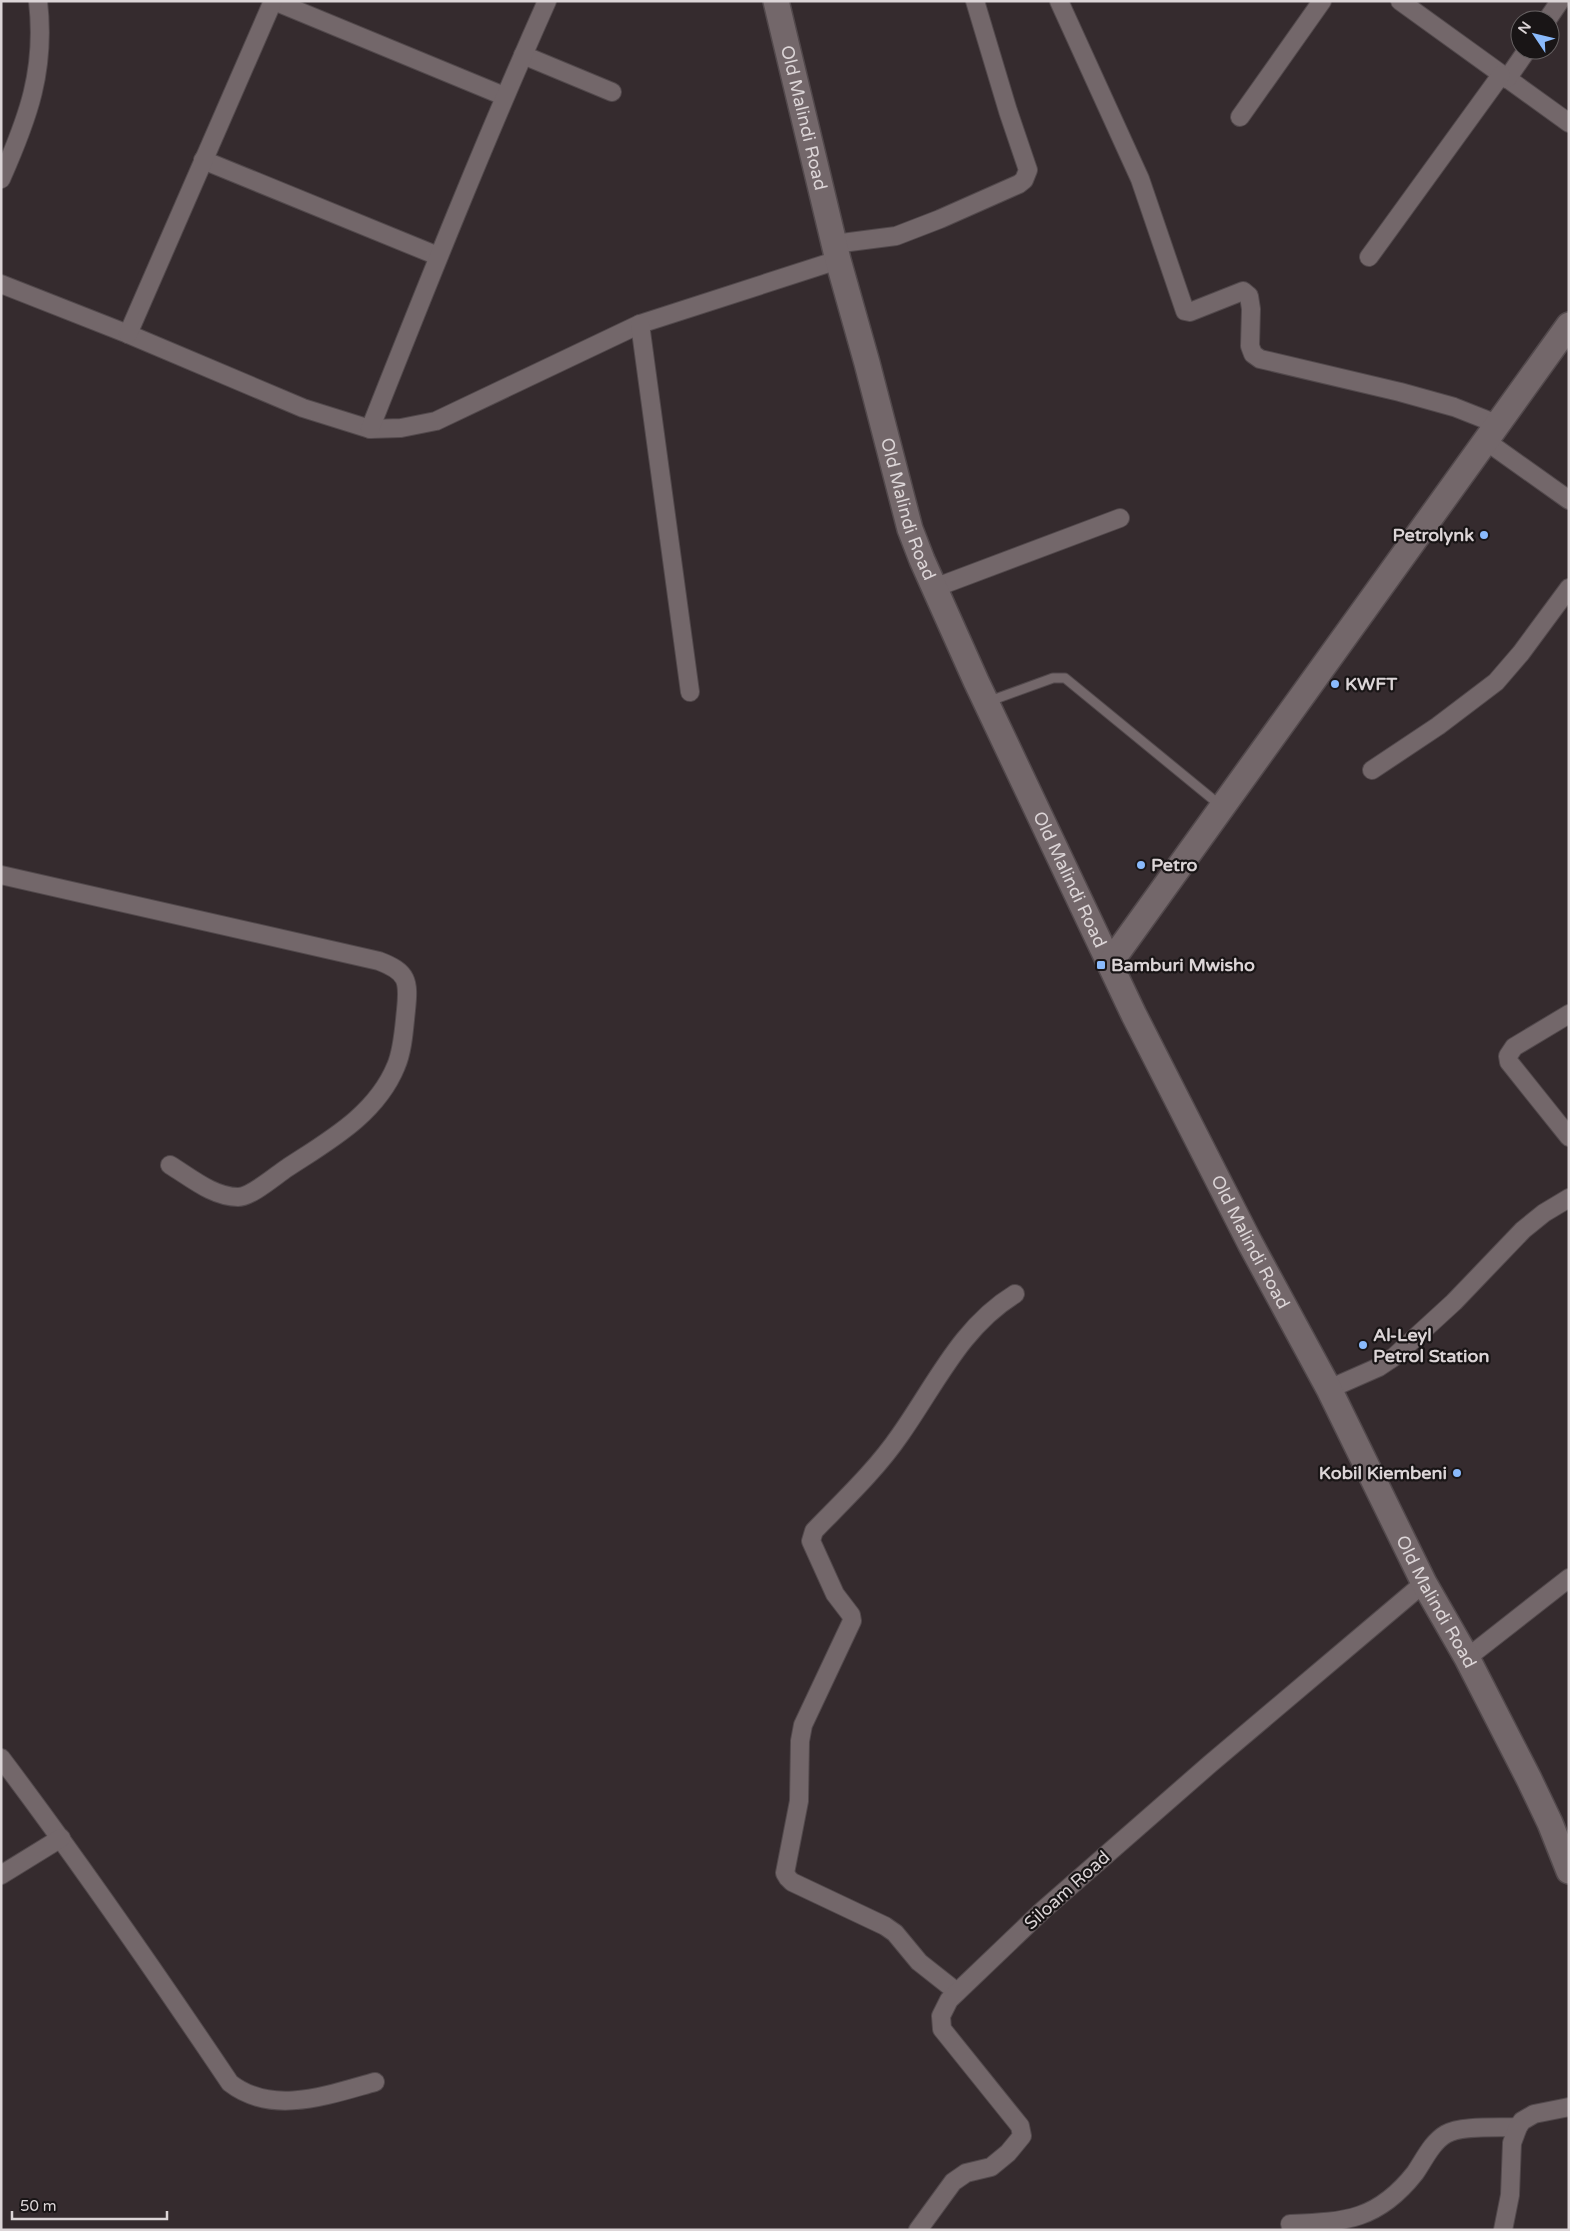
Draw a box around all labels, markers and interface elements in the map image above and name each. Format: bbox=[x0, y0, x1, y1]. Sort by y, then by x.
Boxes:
north arrow bbox=[1510, 10, 1560, 60]
text: N bbox=[1515, 18, 1535, 37]
street label: Old Malindi Road bbox=[776, 43, 832, 192]
street label: Old Malindi Road bbox=[876, 435, 941, 584]
place label: Petrolynk bbox=[1393, 524, 1474, 546]
marker: Petrolynk bbox=[1478, 529, 1490, 541]
place label: KWFT bbox=[1345, 673, 1398, 695]
marker: KWFT bbox=[1329, 678, 1341, 690]
street label: Old Malindi Road bbox=[1028, 808, 1111, 951]
place label: Petro bbox=[1151, 854, 1198, 876]
marker: Petro bbox=[1135, 859, 1147, 871]
place label: Bamburi Mwisho bbox=[1111, 954, 1255, 976]
marker: Bamburi Mwisho bbox=[1095, 959, 1107, 971]
street label: Old Malindi Road bbox=[1206, 1171, 1295, 1313]
place label: Al-Leyl Petrol Station bbox=[1373, 1324, 1489, 1367]
marker: Al-Leyl Petrol Station bbox=[1357, 1339, 1369, 1351]
place label: Kobil Kiembeni bbox=[1319, 1462, 1447, 1484]
marker: Kobil Kiembeni bbox=[1451, 1467, 1463, 1479]
street label: Old Malindi Road bbox=[1391, 1531, 1481, 1672]
street label: Siloam Road bbox=[1020, 1846, 1114, 1934]
scale bar bbox=[12, 2188, 168, 2220]
text: 50 m bbox=[20, 2197, 57, 2215]

